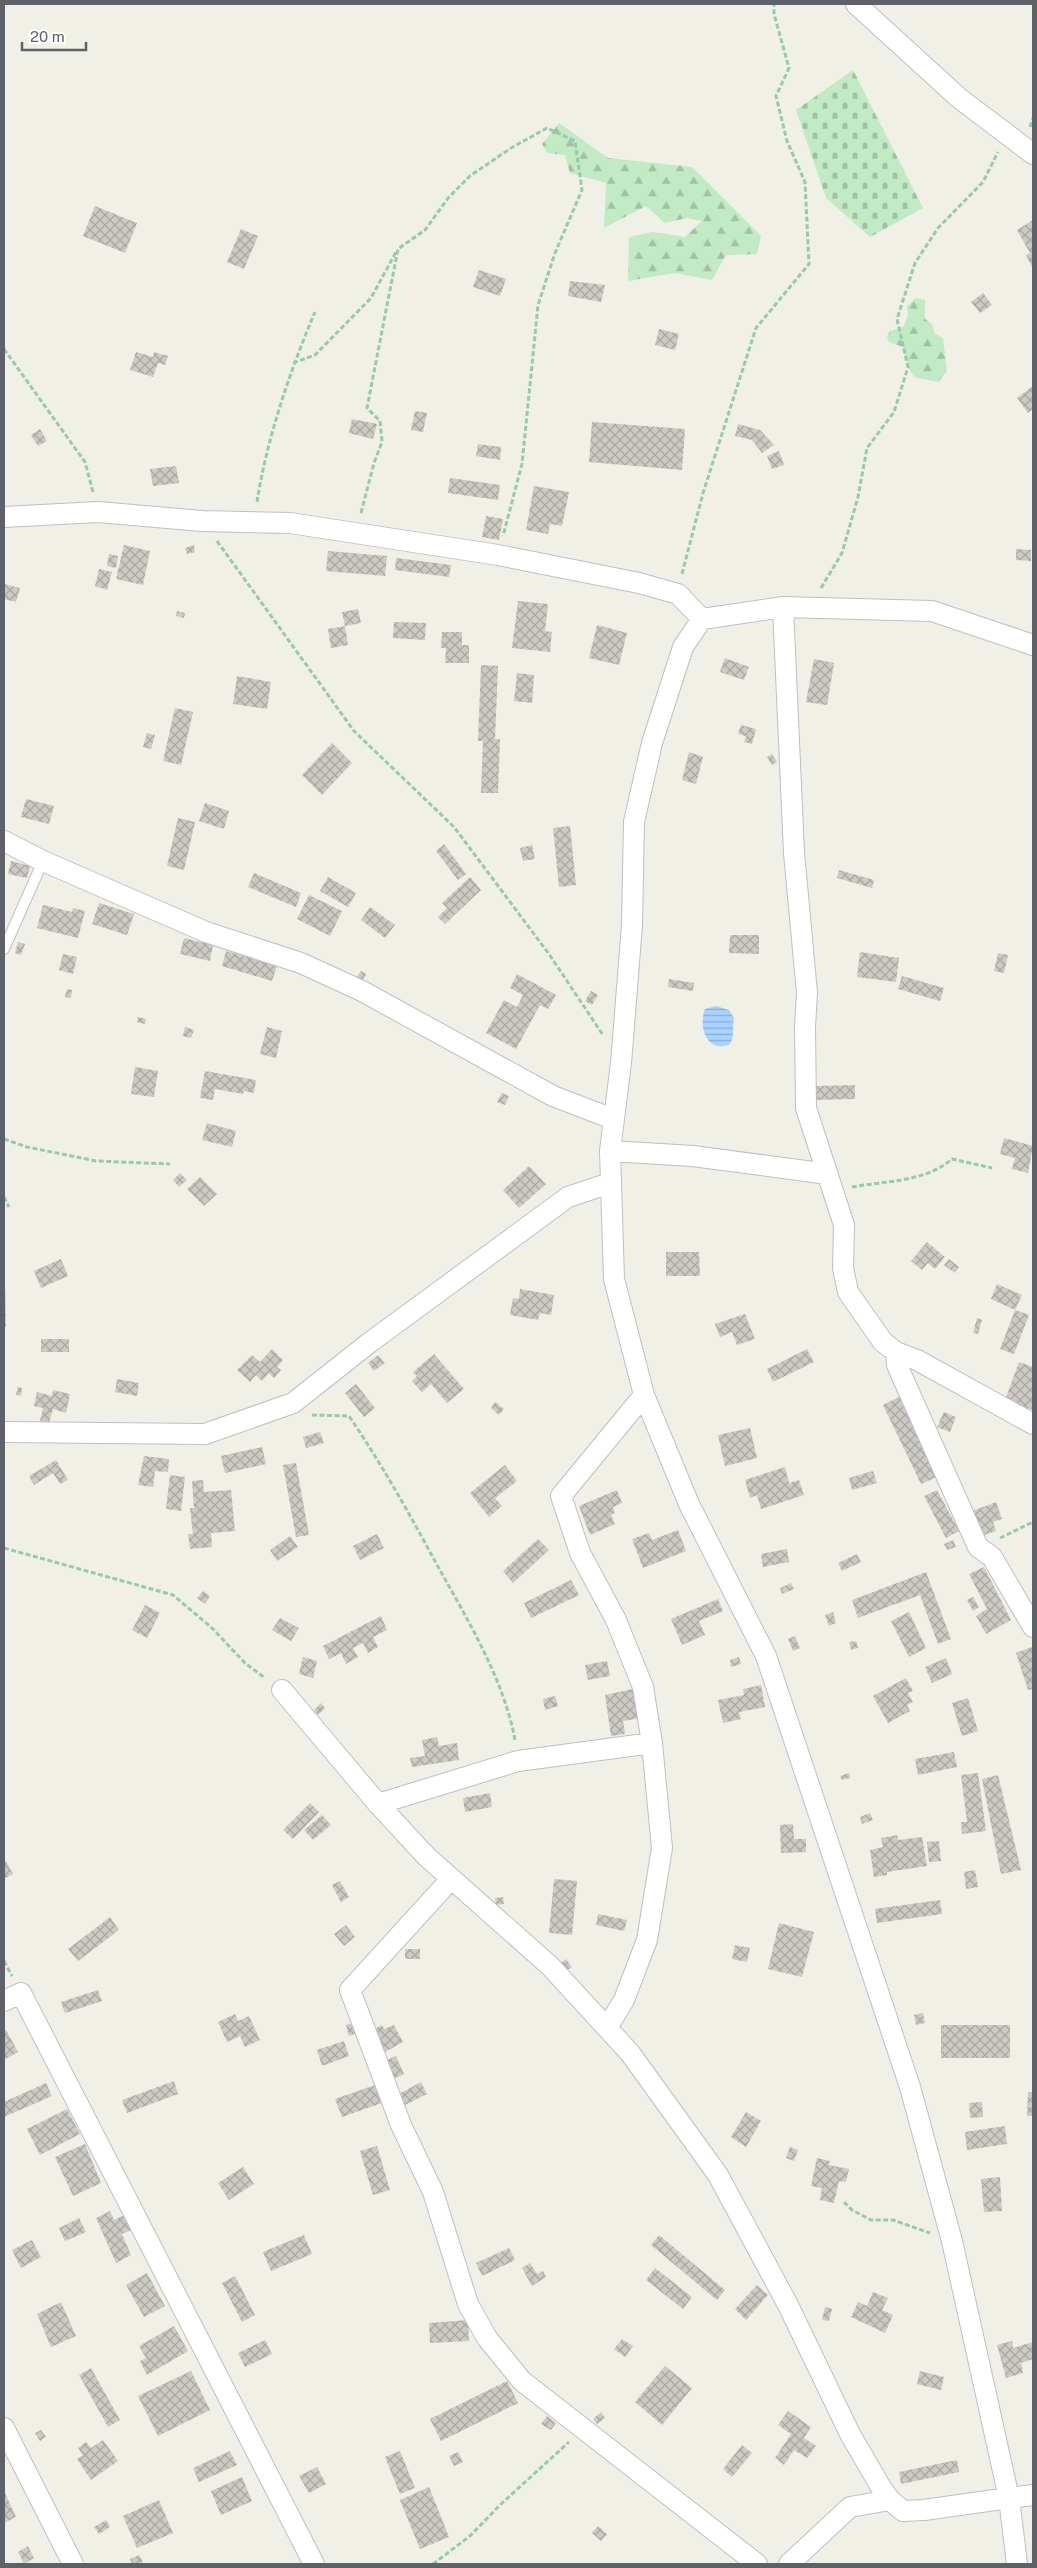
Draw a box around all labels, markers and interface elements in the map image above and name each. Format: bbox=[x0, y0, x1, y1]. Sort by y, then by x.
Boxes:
scale bar bbox=[22, 20, 86, 52]
text: 20 m bbox=[30, 28, 65, 45]

